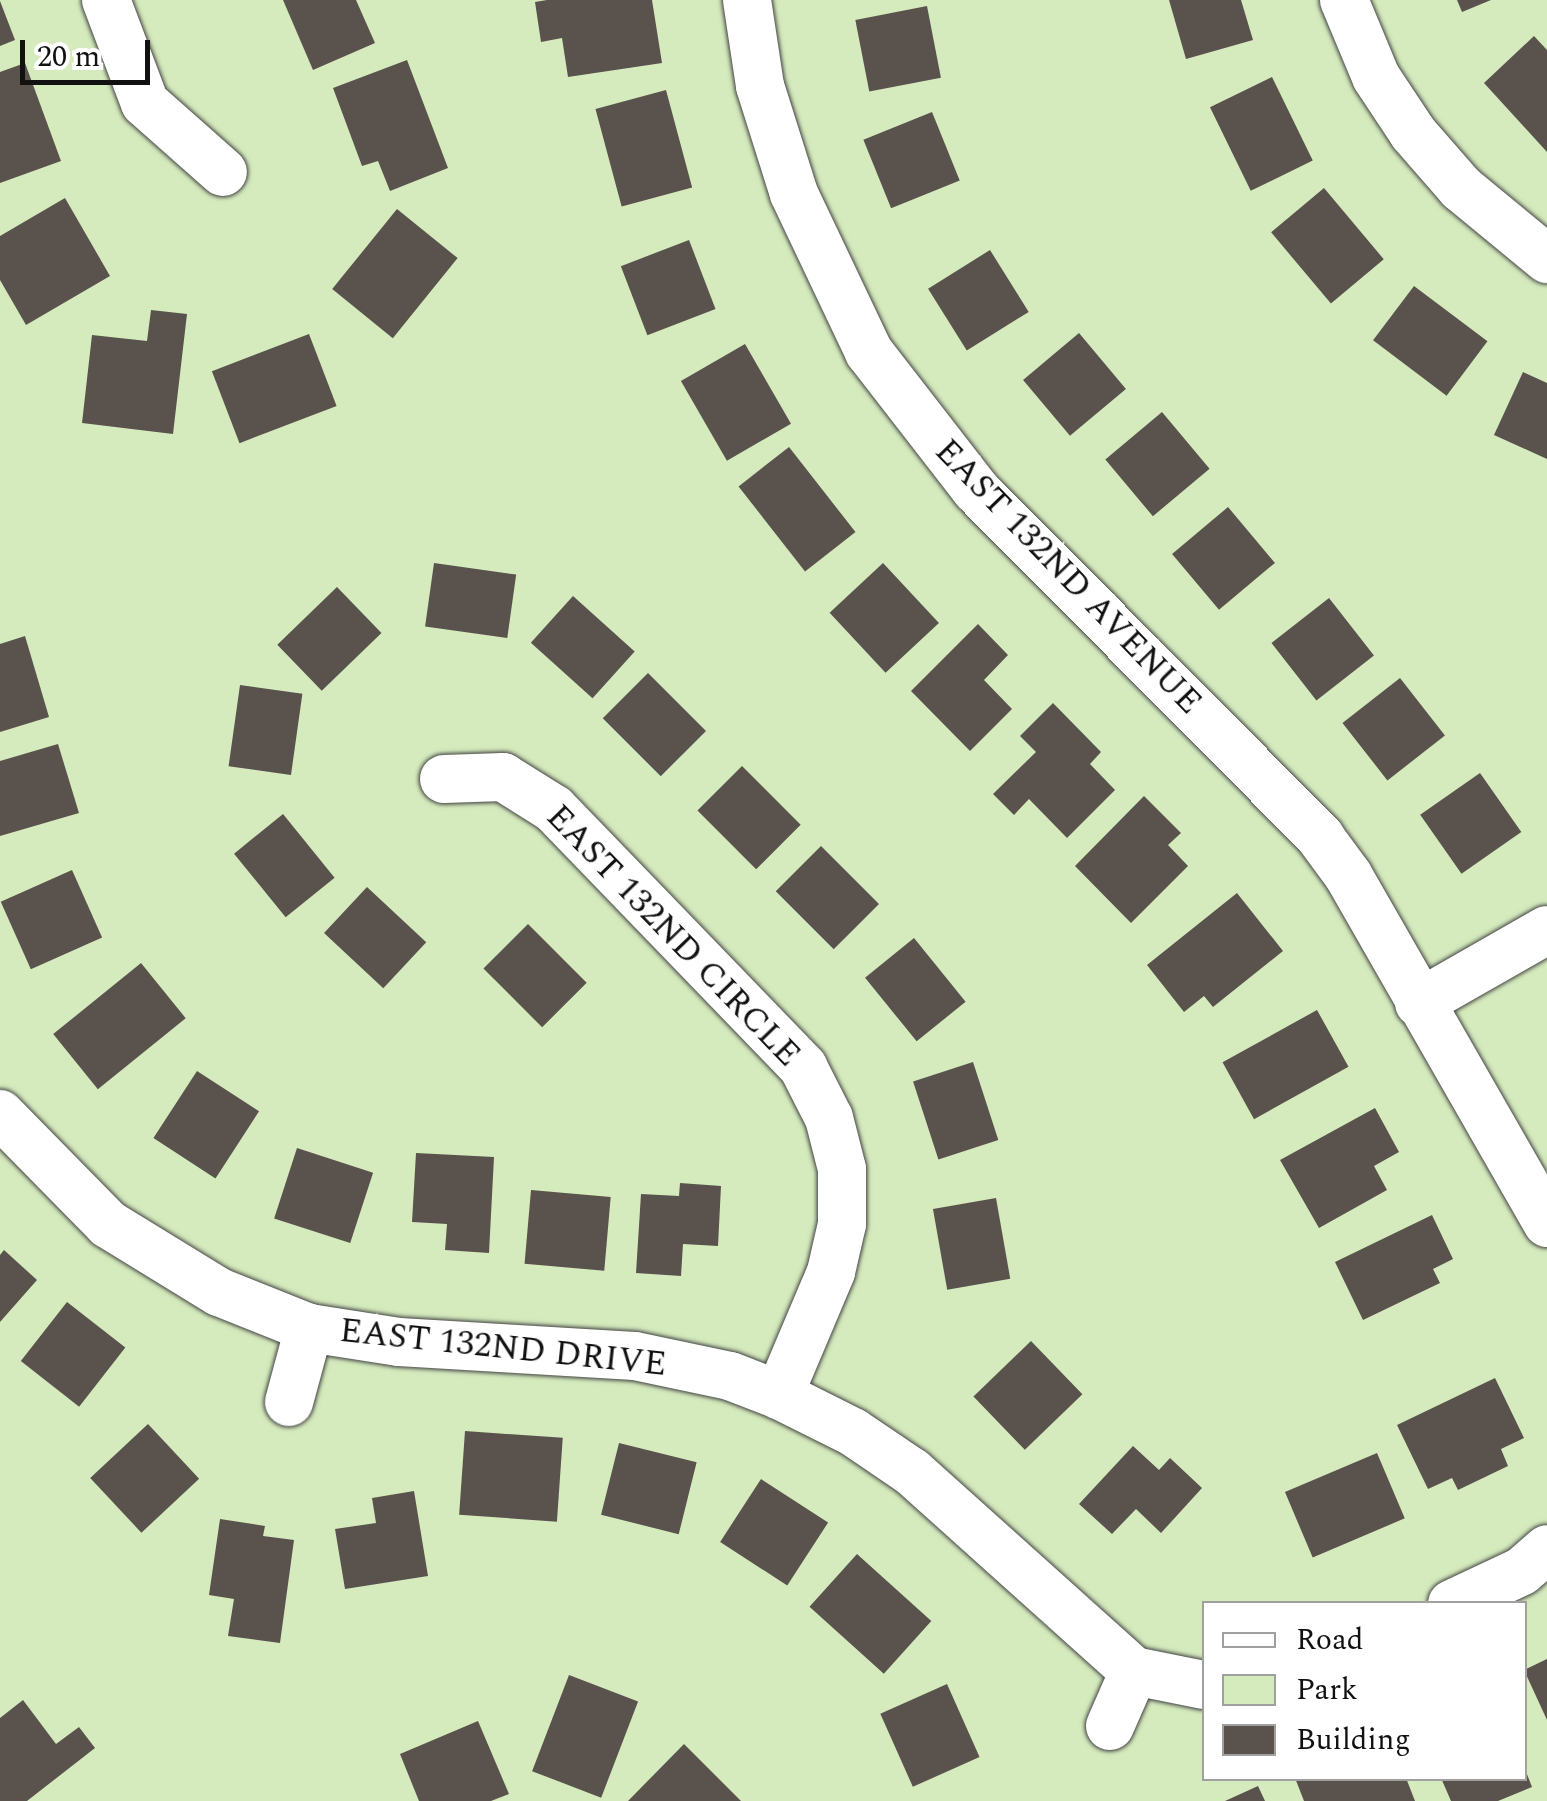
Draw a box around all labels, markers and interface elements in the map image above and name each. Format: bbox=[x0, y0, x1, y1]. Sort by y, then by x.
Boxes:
scale bar bbox=[25, 20, 155, 82]
text: 20 m bbox=[37, 34, 100, 80]
street label: EAST 132ND AVENUE bbox=[926, 431, 1210, 723]
street label: EAST 132ND CIRCLE bbox=[537, 796, 809, 1076]
street label: EAST 132ND DRIVE bbox=[337, 1310, 669, 1386]
legend bbox=[1202, 1601, 1527, 1781]
text: Road bbox=[1296, 1617, 1364, 1663]
text: Park bbox=[1296, 1667, 1358, 1713]
text: Building bbox=[1296, 1717, 1411, 1763]

